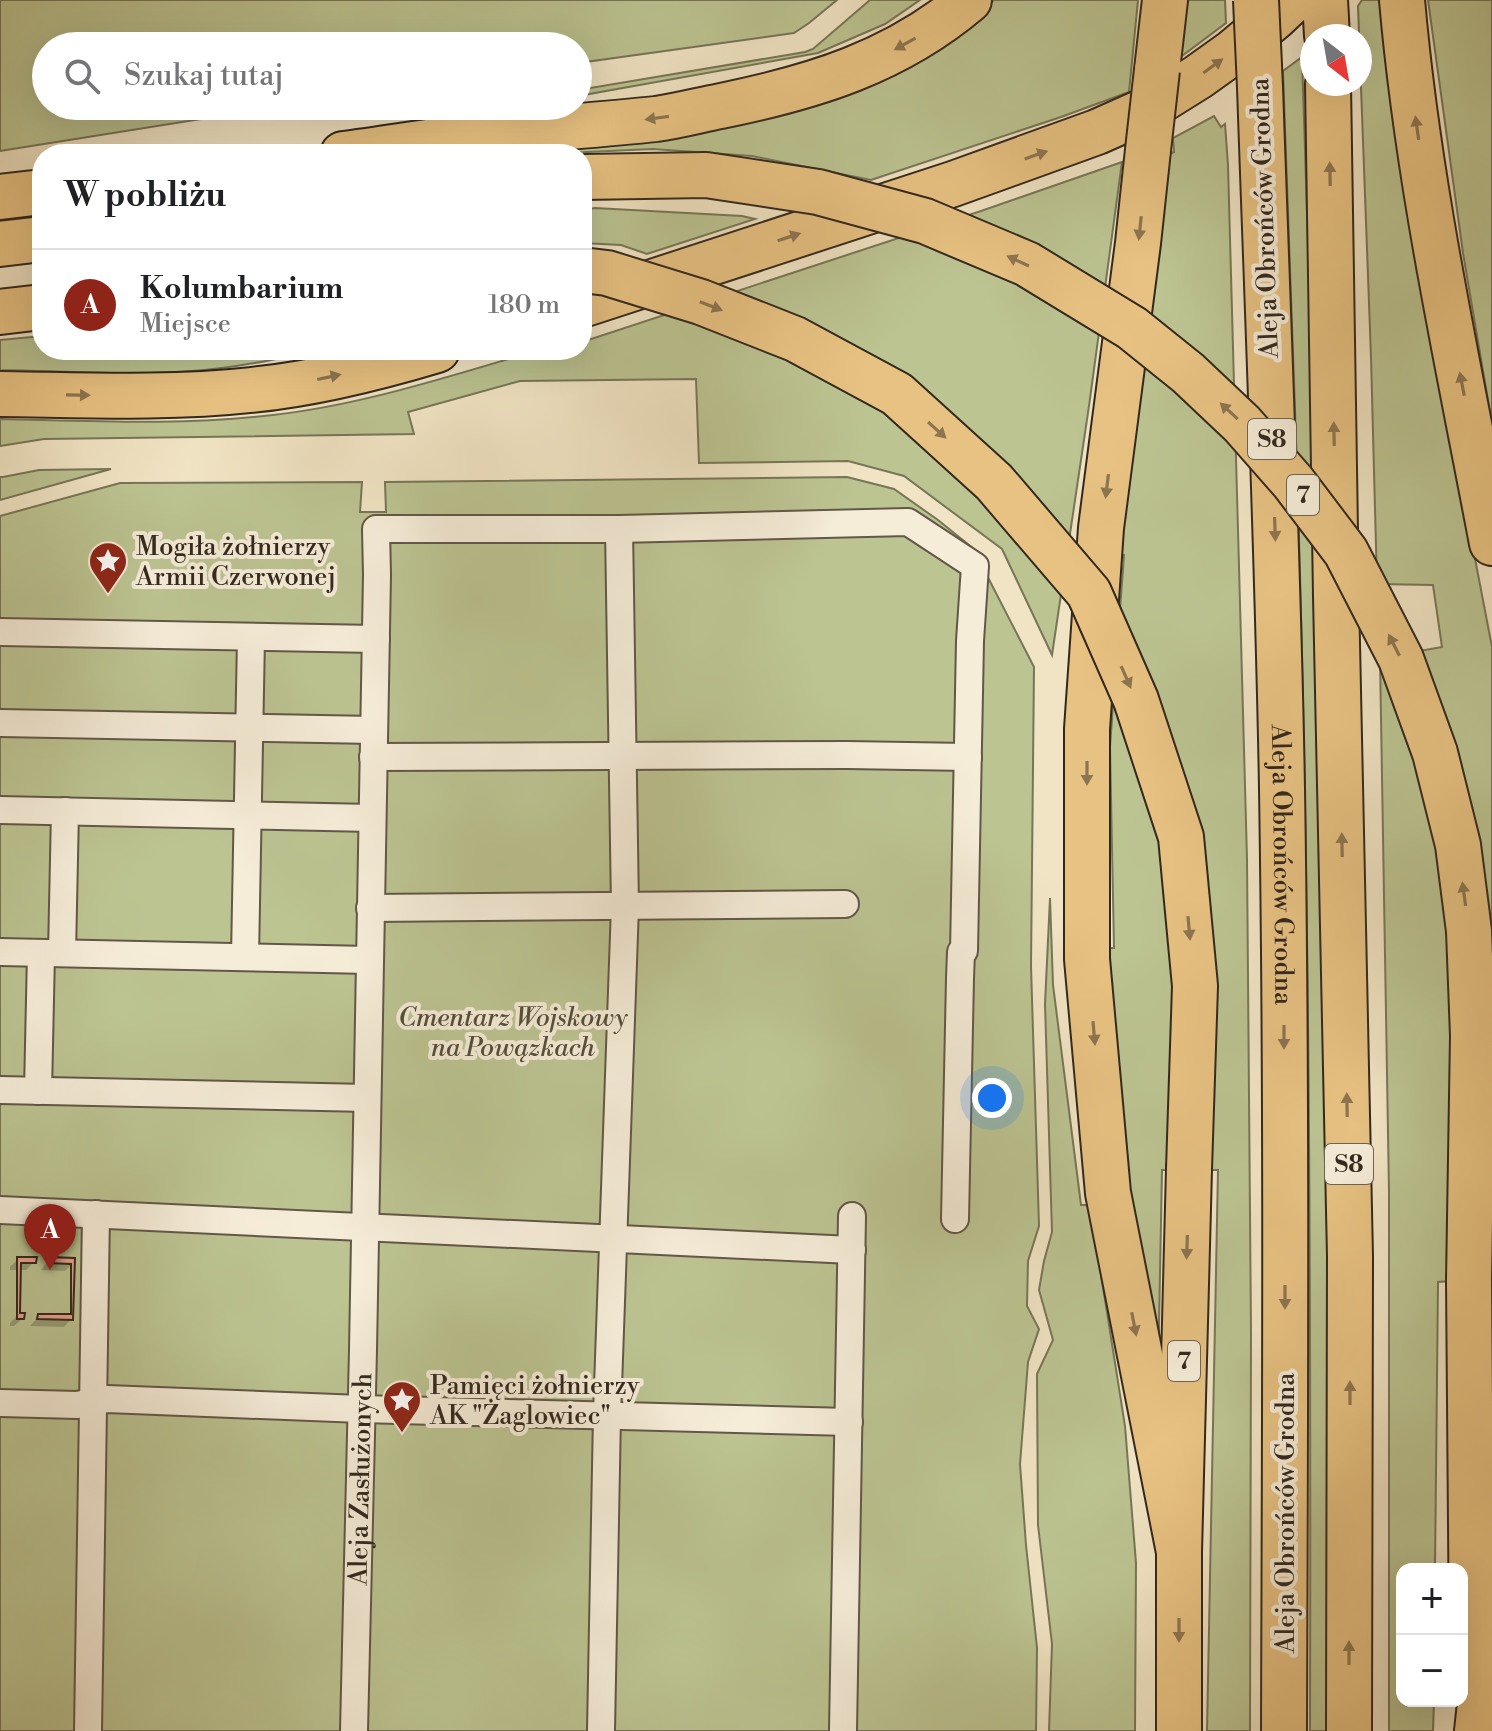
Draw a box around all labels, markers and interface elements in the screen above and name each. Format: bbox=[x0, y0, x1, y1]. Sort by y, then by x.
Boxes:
north arrow bbox=[1300, 24, 1372, 96]
search box bbox=[32, 32, 592, 120]
one-way arrow bbox=[894, 37, 916, 51]
icon: search bbox=[60, 54, 104, 98]
text: Szukaj tutaj bbox=[124, 57, 284, 95]
one-way arrow bbox=[1203, 59, 1224, 74]
street label: Aleja Obrońców Grodna bbox=[1244, 76, 1286, 360]
one-way arrow bbox=[644, 112, 669, 125]
one-way arrow bbox=[1410, 115, 1423, 140]
one-way arrow bbox=[1024, 149, 1048, 161]
one-way arrow bbox=[1323, 161, 1336, 186]
text: W pobliżu bbox=[64, 175, 226, 217]
one-way arrow bbox=[1133, 216, 1146, 241]
one-way arrow bbox=[778, 231, 802, 243]
one-way arrow bbox=[1006, 254, 1030, 268]
text: Kolumbarium bbox=[140, 270, 343, 308]
text: A bbox=[81, 289, 99, 321]
text: 180 m bbox=[488, 289, 560, 321]
one-way arrow bbox=[699, 300, 723, 313]
text: Miejsce bbox=[140, 308, 231, 340]
one-way arrow bbox=[317, 370, 342, 383]
one-way arrow bbox=[1455, 371, 1468, 396]
one-way arrow bbox=[66, 389, 91, 401]
one-way arrow bbox=[1219, 403, 1238, 421]
road number: S8 bbox=[1248, 419, 1296, 459]
one-way arrow bbox=[927, 420, 946, 438]
one-way arrow bbox=[1328, 421, 1340, 446]
one-way arrow bbox=[1100, 474, 1113, 499]
road number: 7 bbox=[1287, 475, 1319, 515]
one-way arrow bbox=[1269, 517, 1282, 542]
place label: Mogiła żołnierzy Armii Czerwonej bbox=[135, 531, 336, 593]
place icon: Mogiła żołnierzy Armii Czerwonej bbox=[87, 540, 129, 595]
one-way arrow bbox=[1388, 633, 1401, 656]
one-way arrow bbox=[1120, 666, 1133, 689]
street label: Aleja Obrońców Grodna bbox=[1264, 723, 1299, 1006]
one-way arrow bbox=[1081, 761, 1093, 786]
one-way arrow bbox=[1335, 832, 1348, 857]
one-way arrow bbox=[1457, 881, 1470, 906]
one-way arrow bbox=[1183, 916, 1196, 941]
park label: Cmentarz Wojskowy na Powązkach bbox=[398, 1002, 628, 1064]
one-way arrow bbox=[1087, 1021, 1100, 1046]
one-way arrow bbox=[1278, 1025, 1290, 1050]
your location bbox=[972, 1078, 1012, 1118]
one-way arrow bbox=[1341, 1092, 1354, 1117]
road number: S8 bbox=[1325, 1144, 1373, 1184]
pin: A bbox=[24, 1204, 76, 1270]
one-way arrow bbox=[1181, 1235, 1194, 1260]
one-way arrow bbox=[1279, 1285, 1291, 1310]
one-way arrow bbox=[1129, 1312, 1141, 1337]
road number: 7 bbox=[1168, 1341, 1200, 1381]
place label: Pamięci żołnierzy AK "Żaglowiec" bbox=[429, 1370, 640, 1432]
street label: Aleja Zasłużonych bbox=[342, 1372, 379, 1587]
street label: Aleja Obrońców Grodna bbox=[1270, 1372, 1302, 1654]
place icon: Pamięci żołnierzy AK "Żaglowiec" bbox=[381, 1379, 423, 1434]
one-way arrow bbox=[1344, 1380, 1356, 1405]
map controls bbox=[1396, 1563, 1468, 1707]
button: + bbox=[1396, 1563, 1468, 1635]
one-way arrow bbox=[1173, 1618, 1185, 1643]
button: − bbox=[1396, 1635, 1468, 1707]
one-way arrow bbox=[1343, 1640, 1355, 1665]

